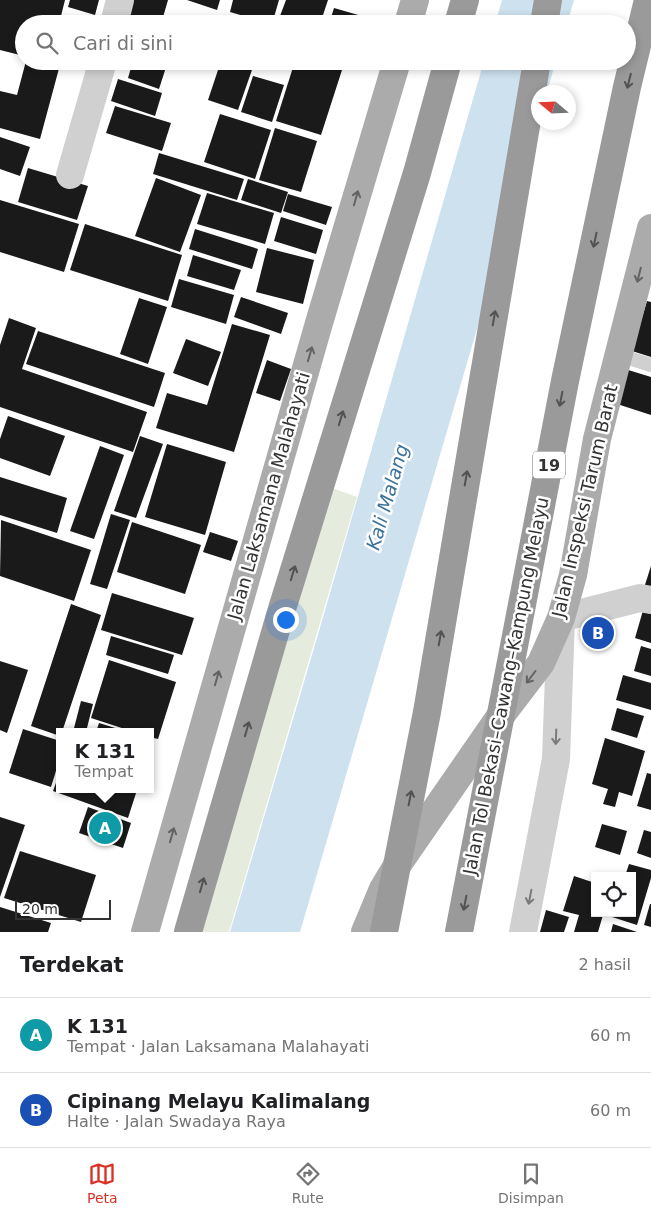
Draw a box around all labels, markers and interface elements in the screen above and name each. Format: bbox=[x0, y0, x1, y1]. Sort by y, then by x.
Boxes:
search box bbox=[15, 15, 636, 70]
icon: search bbox=[33, 29, 61, 57]
text: Cari di sini bbox=[73, 32, 173, 54]
one-way arrow bbox=[623, 73, 633, 89]
north arrow bbox=[531, 85, 576, 130]
one-way arrow bbox=[351, 190, 361, 206]
one-way arrow bbox=[590, 232, 599, 248]
one-way arrow bbox=[634, 267, 643, 283]
one-way arrow bbox=[489, 310, 499, 326]
one-way arrow bbox=[306, 346, 315, 362]
street label: Jalan Laksamana Malahayati bbox=[223, 369, 314, 623]
street label: Jalan Inspeksi Tarum Barat bbox=[547, 382, 622, 620]
one-way arrow bbox=[556, 391, 566, 407]
one-way arrow bbox=[337, 410, 347, 426]
water label: Kali Malang bbox=[361, 442, 413, 552]
road number: 19 bbox=[533, 452, 565, 478]
one-way arrow bbox=[462, 471, 472, 487]
street label: Jalan Tol Bekasi–Cawang–Kampung Melayu bbox=[458, 495, 552, 878]
one-way arrow bbox=[289, 566, 299, 582]
your location bbox=[273, 607, 299, 633]
pin: B bbox=[582, 614, 614, 652]
one-way arrow bbox=[435, 631, 445, 647]
one-way arrow bbox=[526, 670, 536, 684]
one-way arrow bbox=[212, 671, 222, 687]
one-way arrow bbox=[243, 722, 253, 738]
popup bbox=[56, 728, 154, 793]
one-way arrow bbox=[552, 728, 561, 744]
text: K 131 bbox=[75, 740, 136, 762]
text: Tempat bbox=[75, 762, 133, 781]
one-way arrow bbox=[406, 791, 416, 807]
pin: A bbox=[89, 809, 121, 847]
one-way arrow bbox=[168, 827, 177, 843]
map controls bbox=[591, 872, 636, 917]
button: locate bbox=[591, 872, 636, 917]
one-way arrow bbox=[197, 878, 207, 894]
one-way arrow bbox=[524, 888, 534, 904]
one-way arrow bbox=[459, 894, 469, 910]
scale bar bbox=[15, 897, 111, 920]
text: 20 m bbox=[22, 901, 58, 917]
text: Terdekat bbox=[20, 953, 124, 977]
text: 2 hasil bbox=[579, 955, 631, 974]
text: K 131 bbox=[67, 1015, 128, 1037]
text: A bbox=[30, 1026, 42, 1045]
text: 60 m bbox=[590, 1026, 631, 1045]
text: Tempat · Jalan Laksamana Malahayati bbox=[67, 1037, 369, 1056]
text: Cipinang Melayu Kalimalang bbox=[67, 1090, 370, 1112]
text: B bbox=[30, 1101, 42, 1120]
text: 60 m bbox=[590, 1101, 631, 1120]
text: Halte · Jalan Swadaya Raya bbox=[67, 1112, 286, 1131]
tab: Peta bbox=[87, 1160, 118, 1206]
tab: Rute bbox=[292, 1160, 324, 1206]
tab: Disimpan bbox=[498, 1160, 564, 1206]

